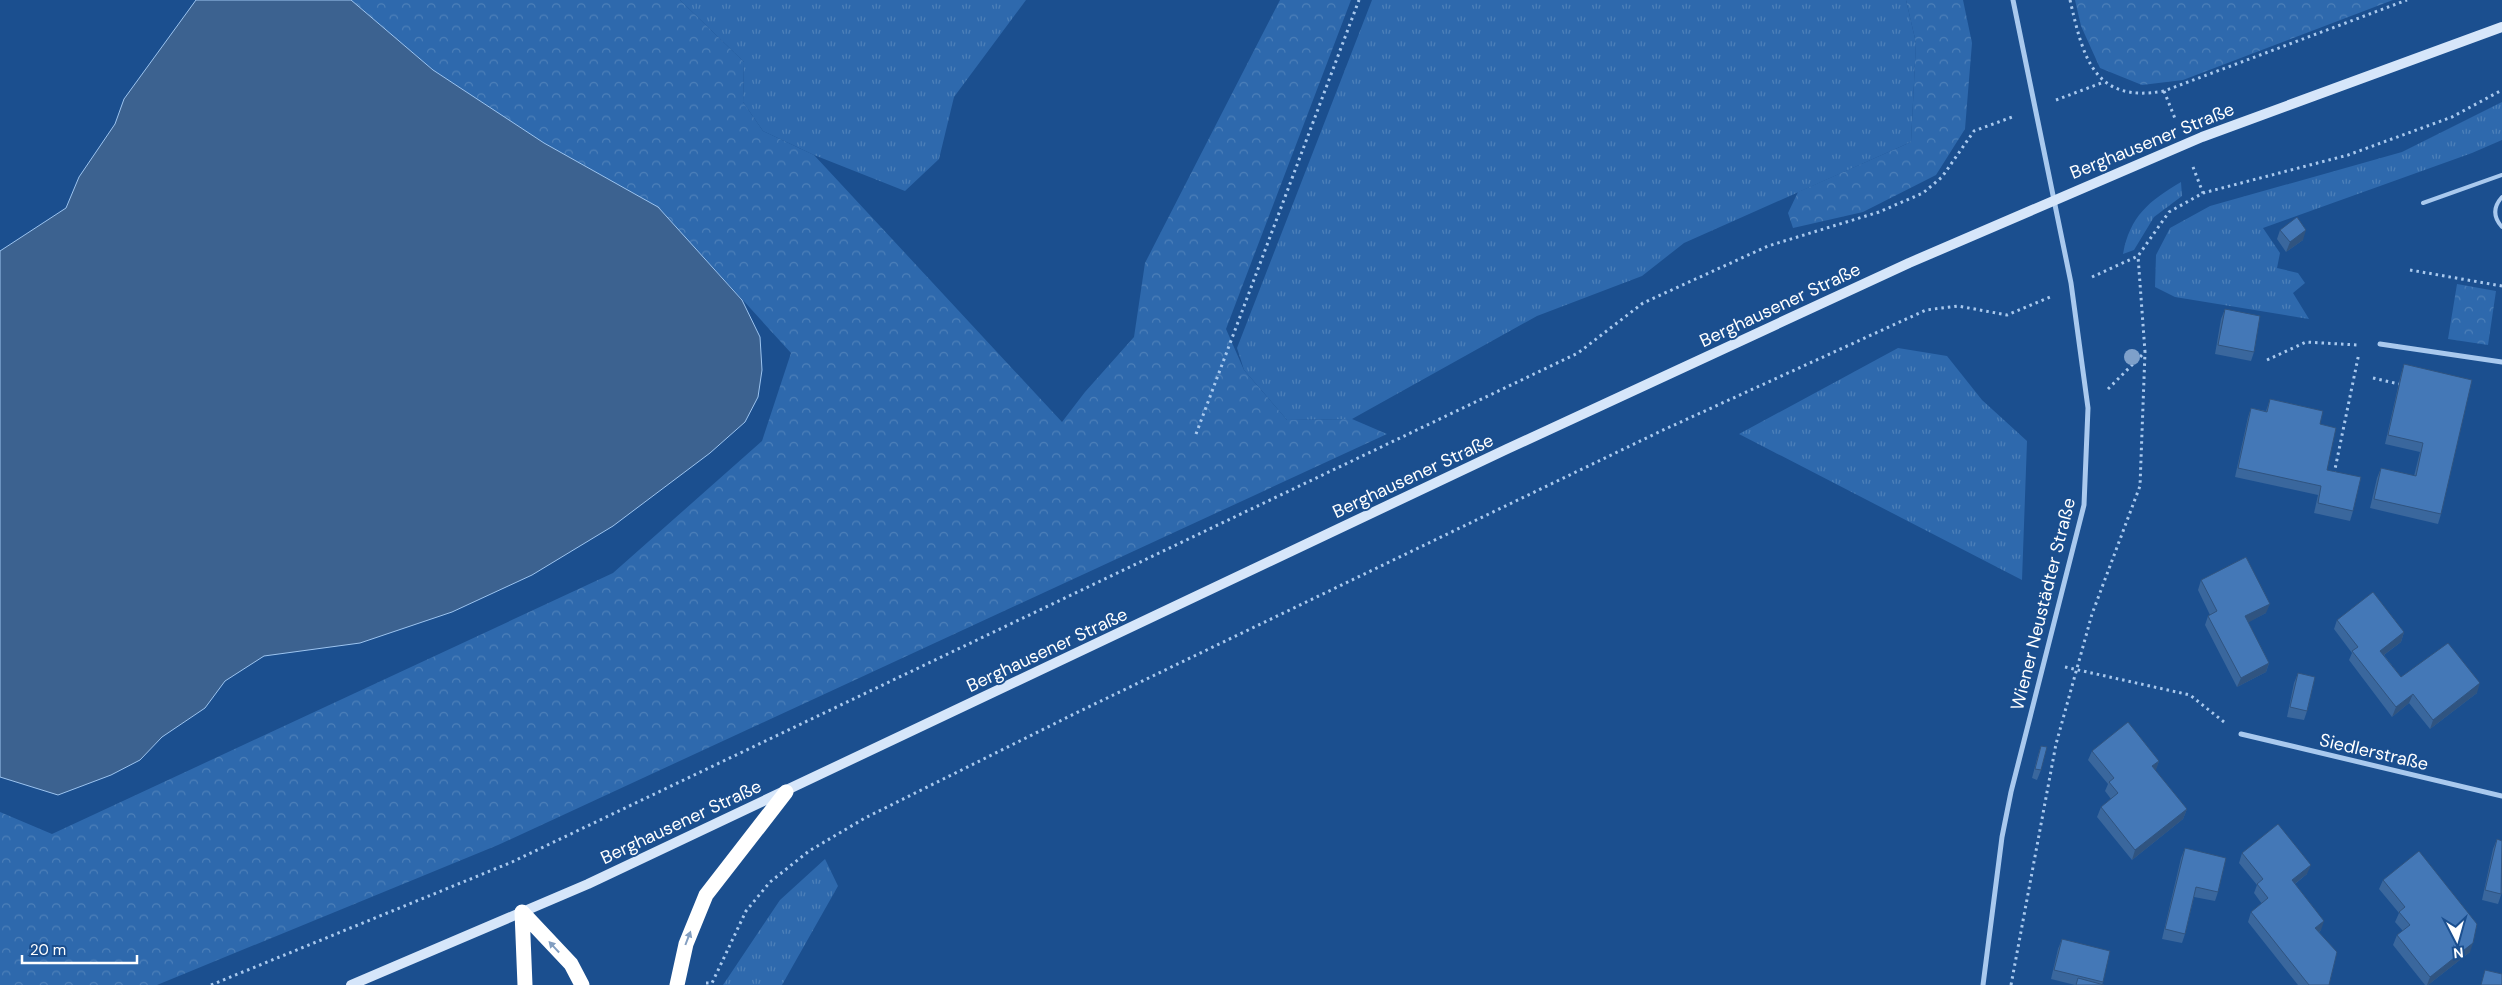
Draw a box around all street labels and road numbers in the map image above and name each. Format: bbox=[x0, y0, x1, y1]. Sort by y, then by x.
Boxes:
street label: Berghausener Straße bbox=[2066, 97, 2238, 185]
street label: Berghausener Straße bbox=[1696, 257, 1864, 353]
street label: Berghausener Straße bbox=[1329, 428, 1497, 524]
street label: Wiener Neustädter Straße bbox=[2005, 495, 2081, 713]
street label: Berghausener Straße bbox=[963, 602, 1131, 698]
street label: Siedlerstraße bbox=[2317, 728, 2431, 776]
street label: Berghausener Straße bbox=[597, 774, 765, 870]

